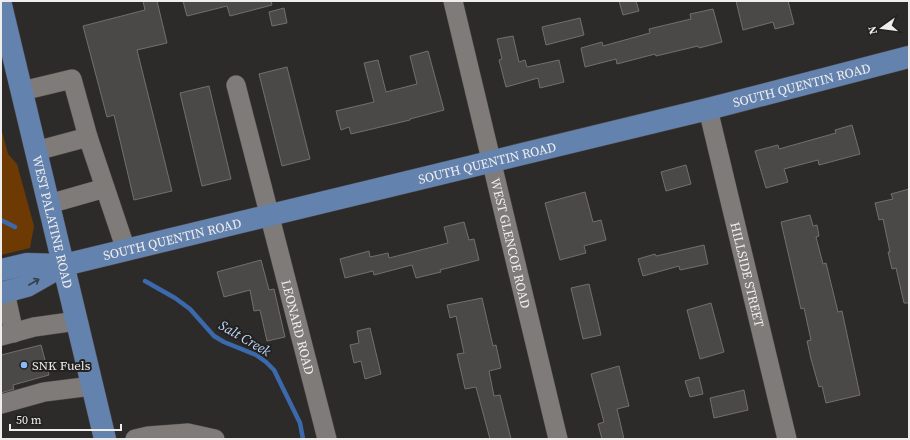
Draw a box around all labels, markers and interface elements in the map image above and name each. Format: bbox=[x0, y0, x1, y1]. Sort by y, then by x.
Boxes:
north arrow bbox=[862, 8, 902, 48]
text: N bbox=[865, 25, 881, 36]
street label: SOUTH QUENTIN ROAD bbox=[731, 59, 872, 111]
street label: SOUTH QUENTIN ROAD bbox=[416, 138, 558, 188]
street label: WEST PALATINE ROAD bbox=[28, 154, 77, 290]
street label: WEST GLENCOE ROAD bbox=[487, 176, 534, 310]
street label: SOUTH QUENTIN ROAD bbox=[102, 214, 243, 264]
street label: HILLSIDE STREET bbox=[726, 220, 768, 329]
one-way arrow bbox=[28, 278, 40, 286]
street label: LEONARD ROAD bbox=[277, 278, 318, 376]
water label: Salt Creek bbox=[215, 315, 275, 361]
place label: SNK Fuels bbox=[32, 357, 91, 374]
marker: SNK Fuels bbox=[19, 360, 29, 370]
scale bar bbox=[10, 406, 121, 432]
text: 50 m bbox=[16, 412, 42, 428]

